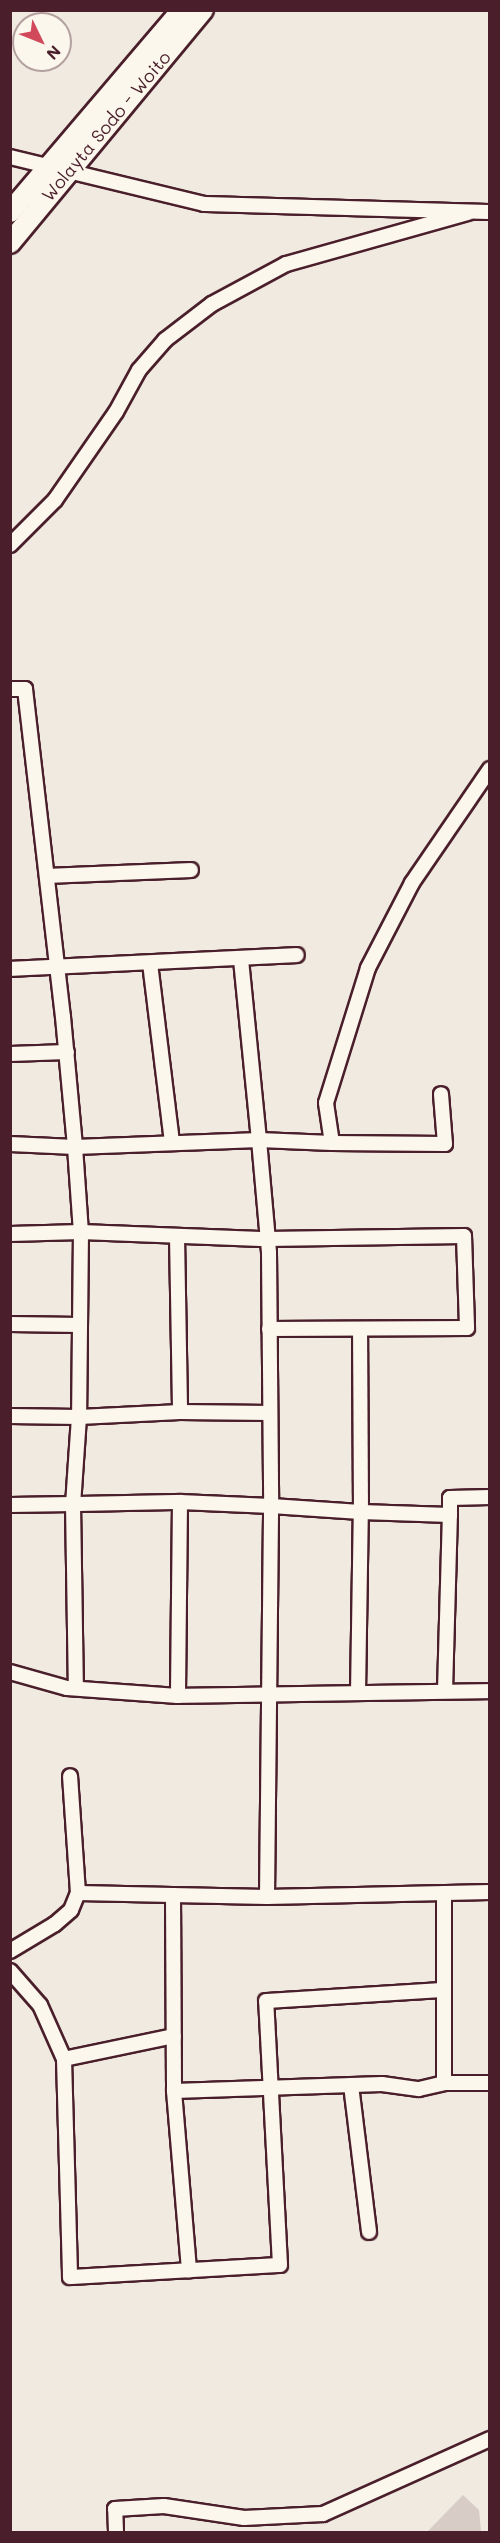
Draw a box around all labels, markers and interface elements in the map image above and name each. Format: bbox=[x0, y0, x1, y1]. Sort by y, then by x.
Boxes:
north arrow bbox=[12, 12, 72, 72]
text: N bbox=[42, 42, 66, 65]
street label: Wolayta Sodo - Woito bbox=[37, 47, 175, 205]

